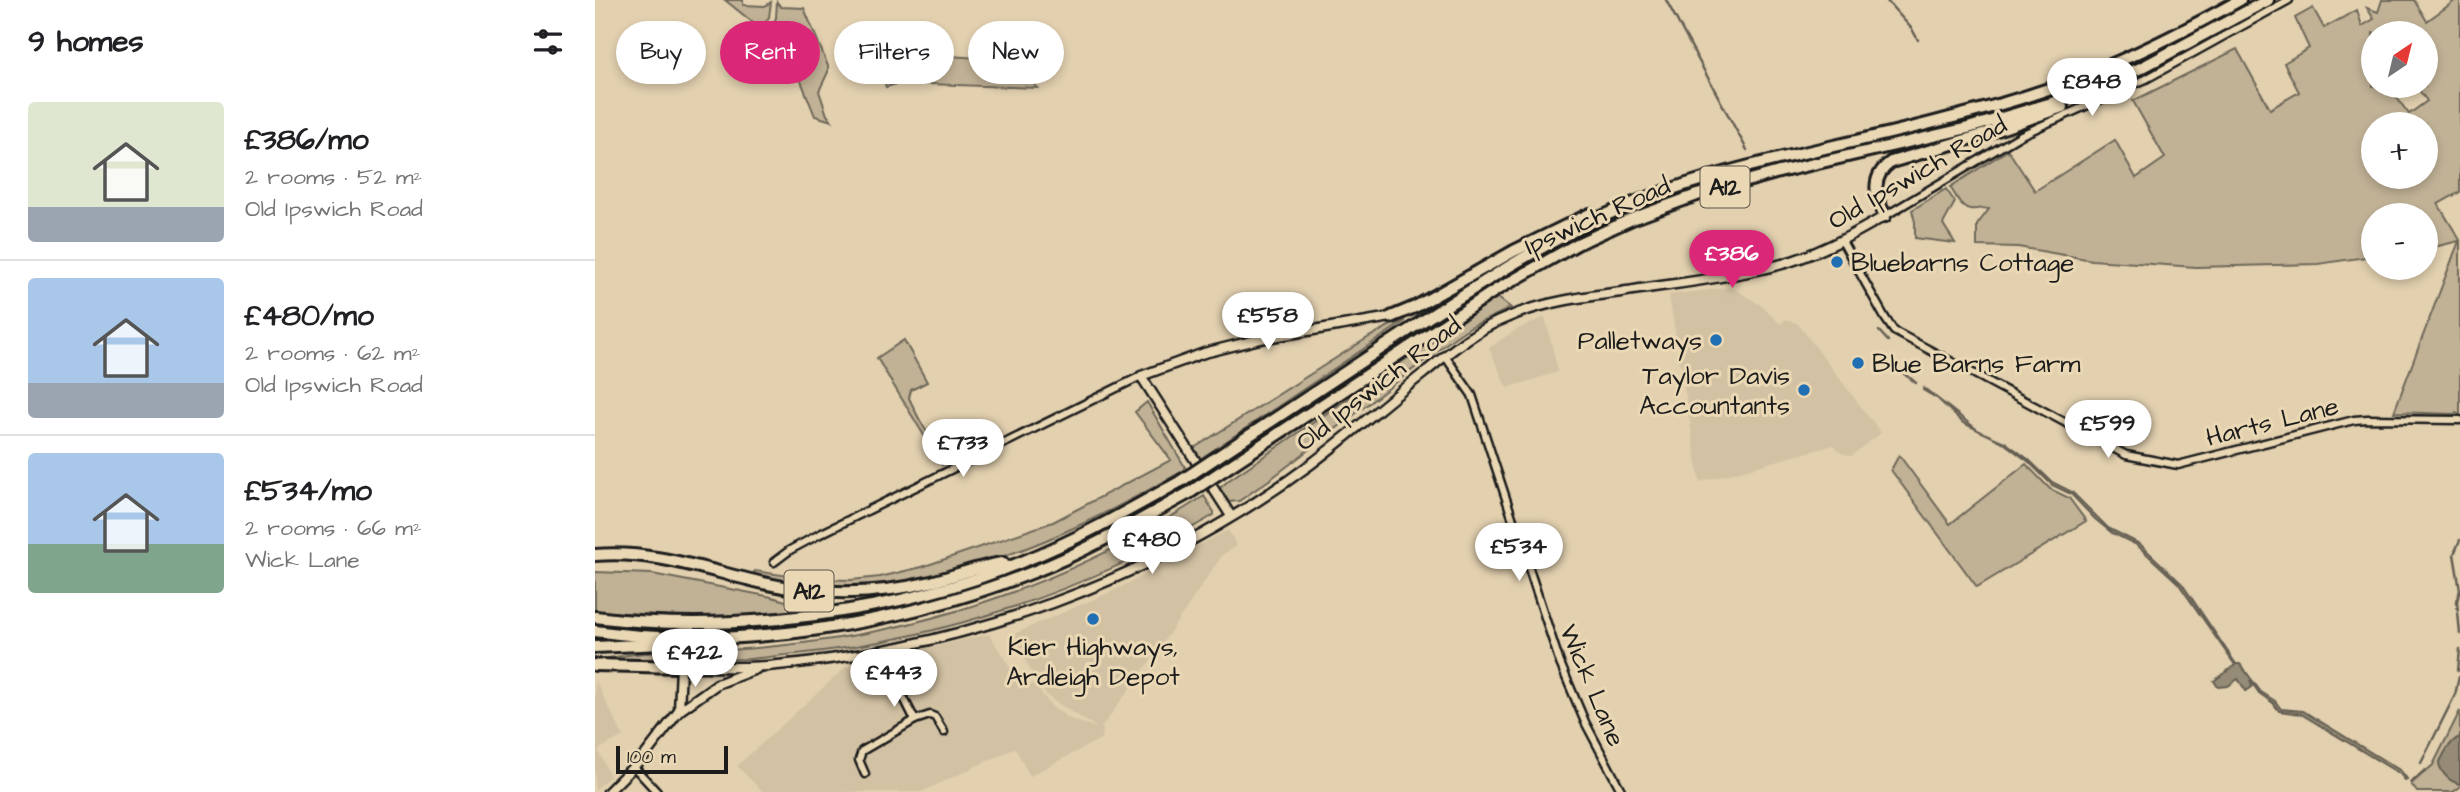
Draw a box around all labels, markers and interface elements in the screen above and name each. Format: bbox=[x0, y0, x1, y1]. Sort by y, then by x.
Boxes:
text: 9 homes bbox=[28, 21, 143, 63]
chip: Buy bbox=[616, 21, 706, 84]
chip: Rent bbox=[720, 21, 820, 84]
chip: Filters bbox=[834, 21, 954, 84]
chip: New bbox=[968, 21, 1064, 84]
north arrow bbox=[2361, 21, 2438, 98]
map controls bbox=[2361, 21, 2438, 280]
icon: filters bbox=[529, 23, 567, 61]
pin: £848 bbox=[2051, 58, 2133, 118]
text: £848 bbox=[2063, 65, 2121, 97]
street label: Old Ipswich Road bbox=[1821, 107, 2014, 239]
button: + bbox=[2361, 112, 2438, 189]
text: £386/mo bbox=[245, 119, 369, 161]
icon: home bbox=[84, 130, 168, 214]
text: 2 rooms · 52 m² bbox=[245, 161, 422, 193]
road number: A12 bbox=[1701, 167, 1749, 208]
street label: Ipswich Road bbox=[1519, 168, 1676, 264]
text: Old Ipswich Road bbox=[245, 193, 423, 225]
button: − bbox=[2361, 203, 2438, 280]
pin: £386 bbox=[1691, 230, 1773, 290]
text: £386 bbox=[1705, 237, 1759, 269]
place label: Bluebarns Cottage bbox=[1851, 245, 2074, 283]
marker: Bluebarns Cottage bbox=[1829, 254, 1845, 270]
pin: £558 bbox=[1227, 292, 1309, 352]
text: £480/mo bbox=[245, 295, 374, 337]
text: £558 bbox=[1238, 299, 1298, 331]
icon: home bbox=[84, 306, 168, 390]
street label: Old Ipswich Road bbox=[1288, 308, 1469, 460]
place label: Palletways bbox=[1578, 323, 1702, 361]
marker: Palletways bbox=[1708, 332, 1724, 348]
text: 2 rooms · 62 m² bbox=[245, 337, 420, 369]
place label: Blue Barns Farm bbox=[1872, 346, 2081, 382]
marker: Blue Barns Farm bbox=[1850, 355, 1866, 371]
place label: Taylor Davis Accountants bbox=[1639, 358, 1790, 424]
text: Old Ipswich Road bbox=[245, 369, 423, 401]
marker: Taylor Davis Accountants bbox=[1796, 382, 1812, 398]
street label: Harts Lane bbox=[2202, 388, 2342, 456]
pin: £599 bbox=[2067, 400, 2149, 460]
text: £599 bbox=[2081, 407, 2135, 439]
pin: £733 bbox=[922, 420, 1004, 479]
text: £733 bbox=[938, 426, 988, 458]
text: £534/mo bbox=[245, 470, 372, 512]
icon: home bbox=[84, 481, 168, 565]
text: 2 rooms · 66 m² bbox=[245, 512, 422, 544]
pin: £480 bbox=[1111, 516, 1193, 576]
text: £480 bbox=[1123, 523, 1181, 555]
pin: £534 bbox=[1478, 524, 1560, 583]
text: £534 bbox=[1491, 530, 1547, 562]
text: Wick Lane bbox=[245, 544, 360, 576]
road number: A12 bbox=[785, 570, 833, 612]
marker: Kier Highways, Ardleigh Depot bbox=[1085, 611, 1101, 627]
street label: Wick Lane bbox=[1550, 619, 1634, 752]
place label: Kier Highways, Ardleigh Depot bbox=[1006, 629, 1180, 697]
pin: £422 bbox=[654, 630, 736, 689]
text: £422 bbox=[668, 636, 722, 668]
pin: £443 bbox=[853, 650, 935, 709]
text: £443 bbox=[866, 656, 922, 688]
scale bar bbox=[616, 743, 728, 775]
text: 100 m bbox=[627, 744, 676, 771]

